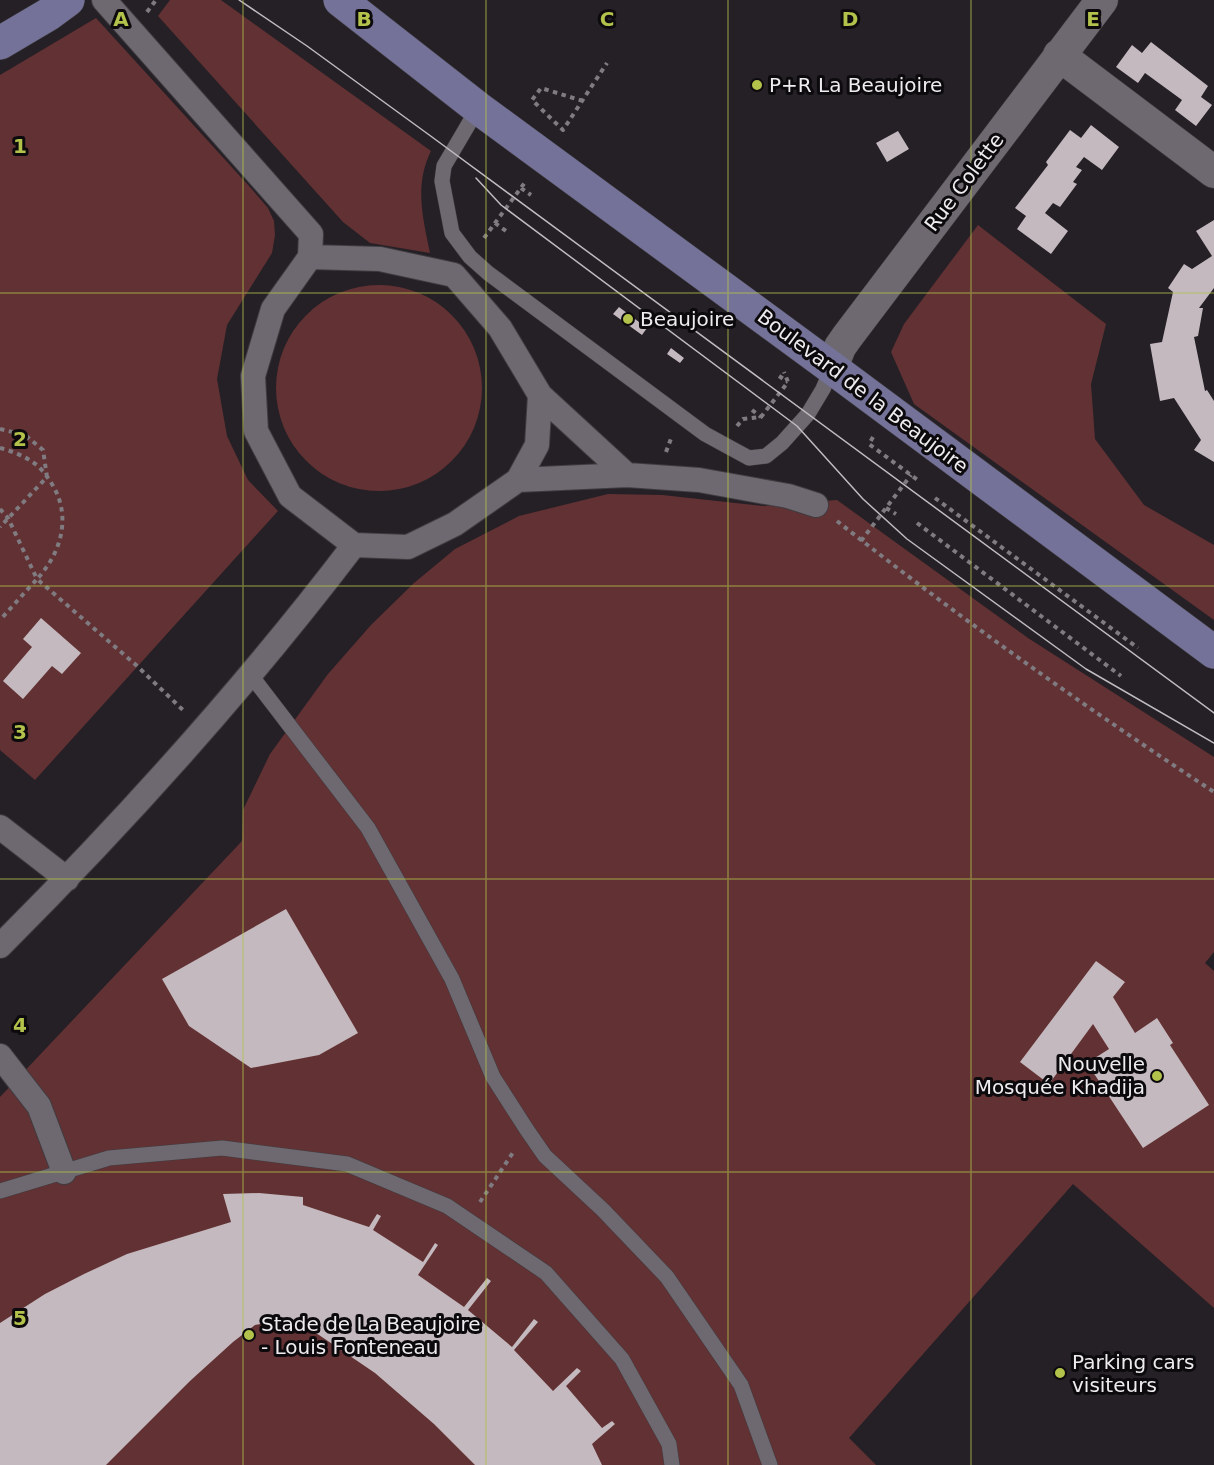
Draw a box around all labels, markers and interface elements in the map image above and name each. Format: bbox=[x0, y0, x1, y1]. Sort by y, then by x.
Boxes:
text: A bbox=[113, 7, 129, 31]
text: B bbox=[356, 7, 372, 31]
text: C bbox=[600, 7, 614, 31]
text: D bbox=[842, 7, 858, 31]
text: E bbox=[1086, 7, 1100, 31]
place label: P+R La Beaujoire bbox=[769, 73, 942, 97]
marker: P+R La Beaujoire bbox=[750, 78, 764, 92]
street label: Rue Colette bbox=[919, 128, 1009, 236]
text: 1 bbox=[13, 134, 27, 158]
street label: Boulevard de la Beaujoire bbox=[753, 304, 973, 478]
place label: Beaujoire bbox=[640, 307, 734, 331]
marker: Beaujoire bbox=[621, 312, 635, 326]
text: 2 bbox=[13, 427, 27, 451]
text: 3 bbox=[13, 720, 27, 744]
text: 4 bbox=[13, 1013, 27, 1037]
place label: Nouvelle Mosquée Khadija bbox=[975, 1052, 1145, 1099]
marker: Nouvelle Mosquée Khadija bbox=[1150, 1069, 1164, 1083]
text: 5 bbox=[13, 1306, 27, 1330]
place label: Stade de La Beaujoire - Louis Fonteneau bbox=[261, 1312, 481, 1359]
marker: Stade de La Beaujoire - Louis Fonteneau bbox=[242, 1328, 256, 1342]
place label: Parking cars visiteurs bbox=[1072, 1350, 1194, 1397]
marker: Parking cars visiteurs bbox=[1053, 1366, 1067, 1380]

